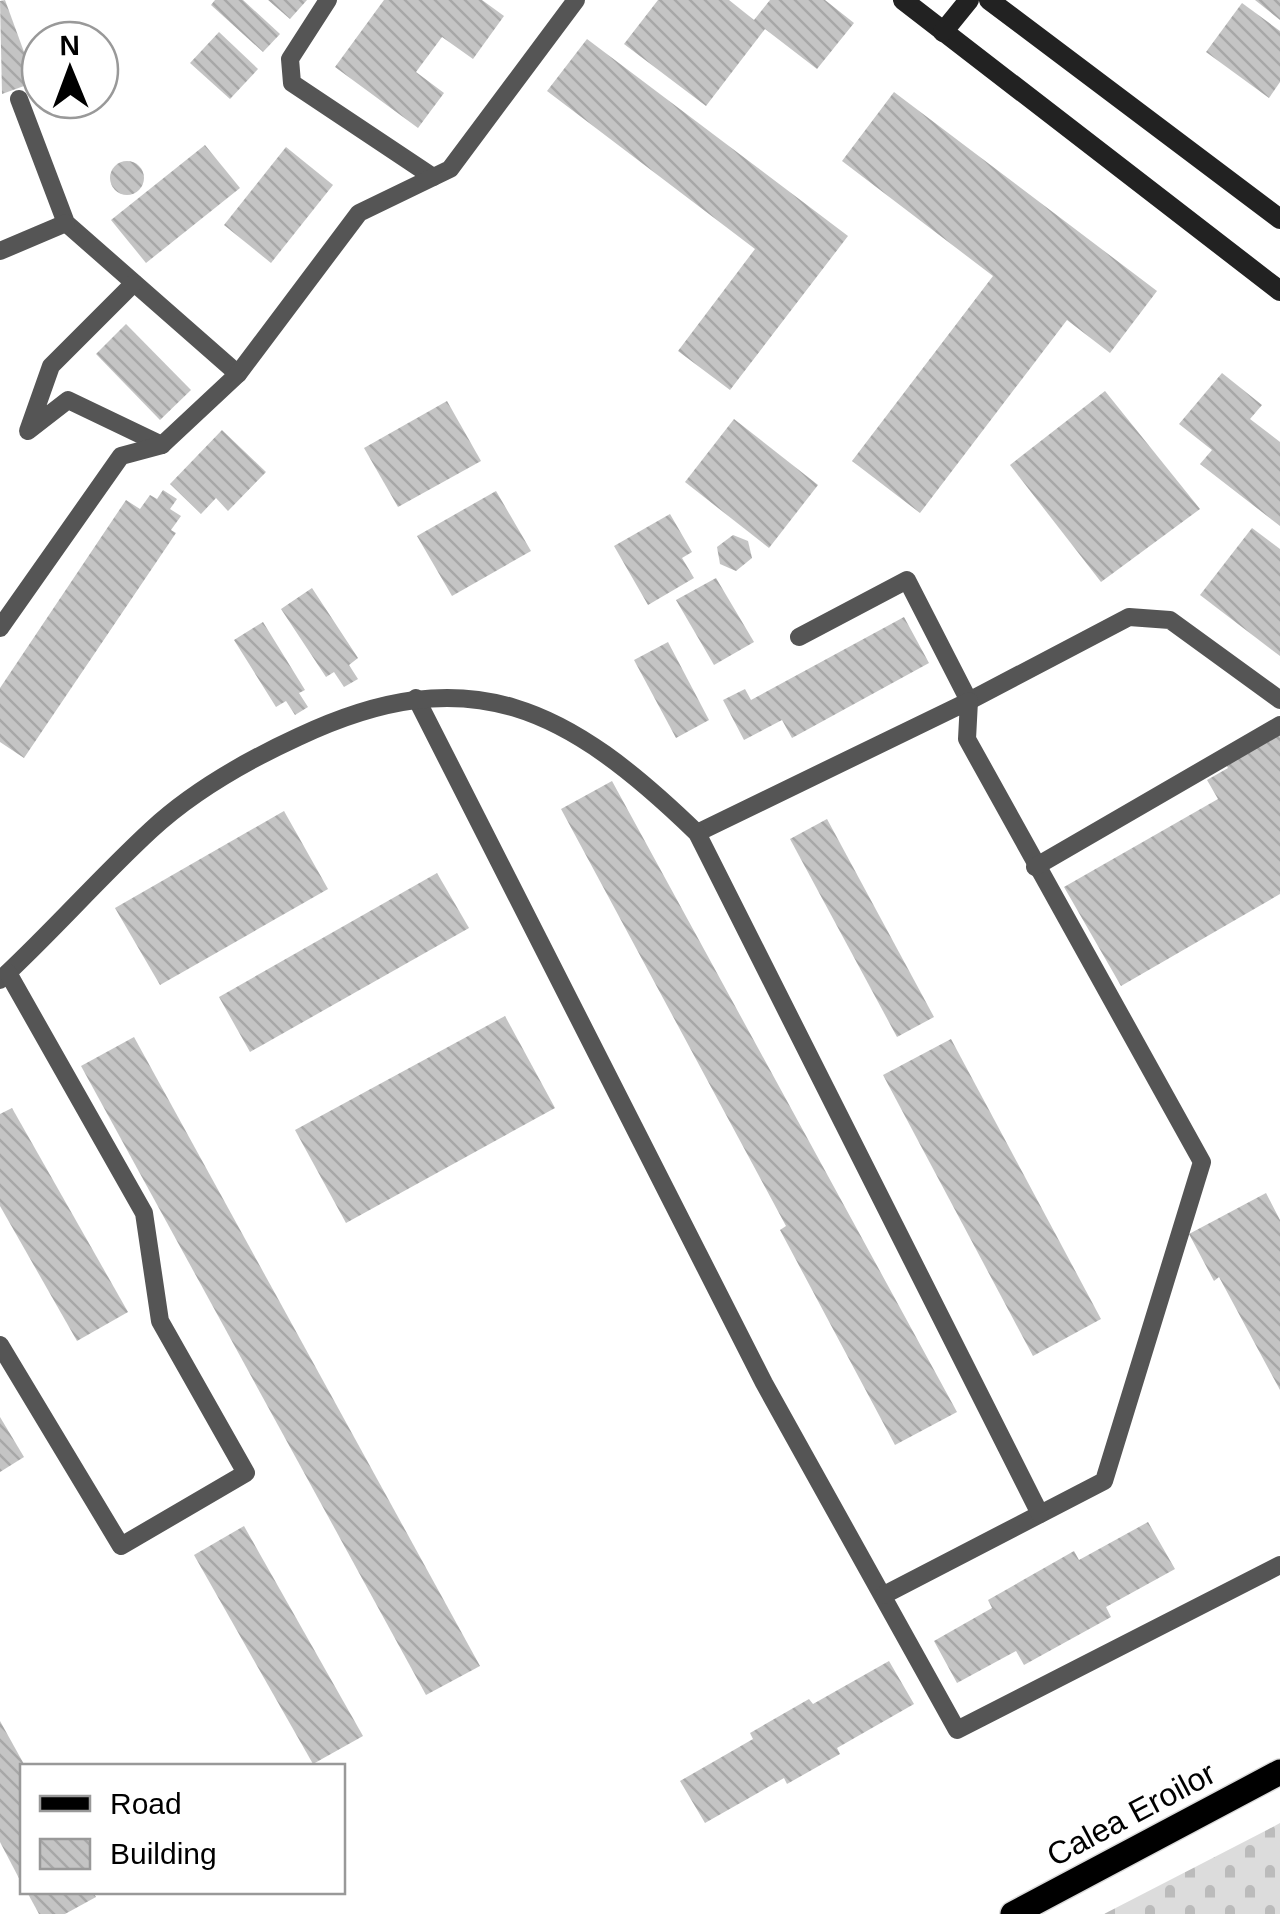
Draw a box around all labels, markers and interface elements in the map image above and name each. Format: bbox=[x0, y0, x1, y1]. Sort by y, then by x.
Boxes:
north arrow bbox=[20, 20, 120, 120]
text: N bbox=[59, 30, 80, 61]
street label: Calea Eroilor bbox=[1041, 1755, 1221, 1873]
legend bbox=[20, 1764, 345, 1894]
text: Road bbox=[110, 1787, 182, 1820]
text: Building bbox=[110, 1837, 217, 1870]

